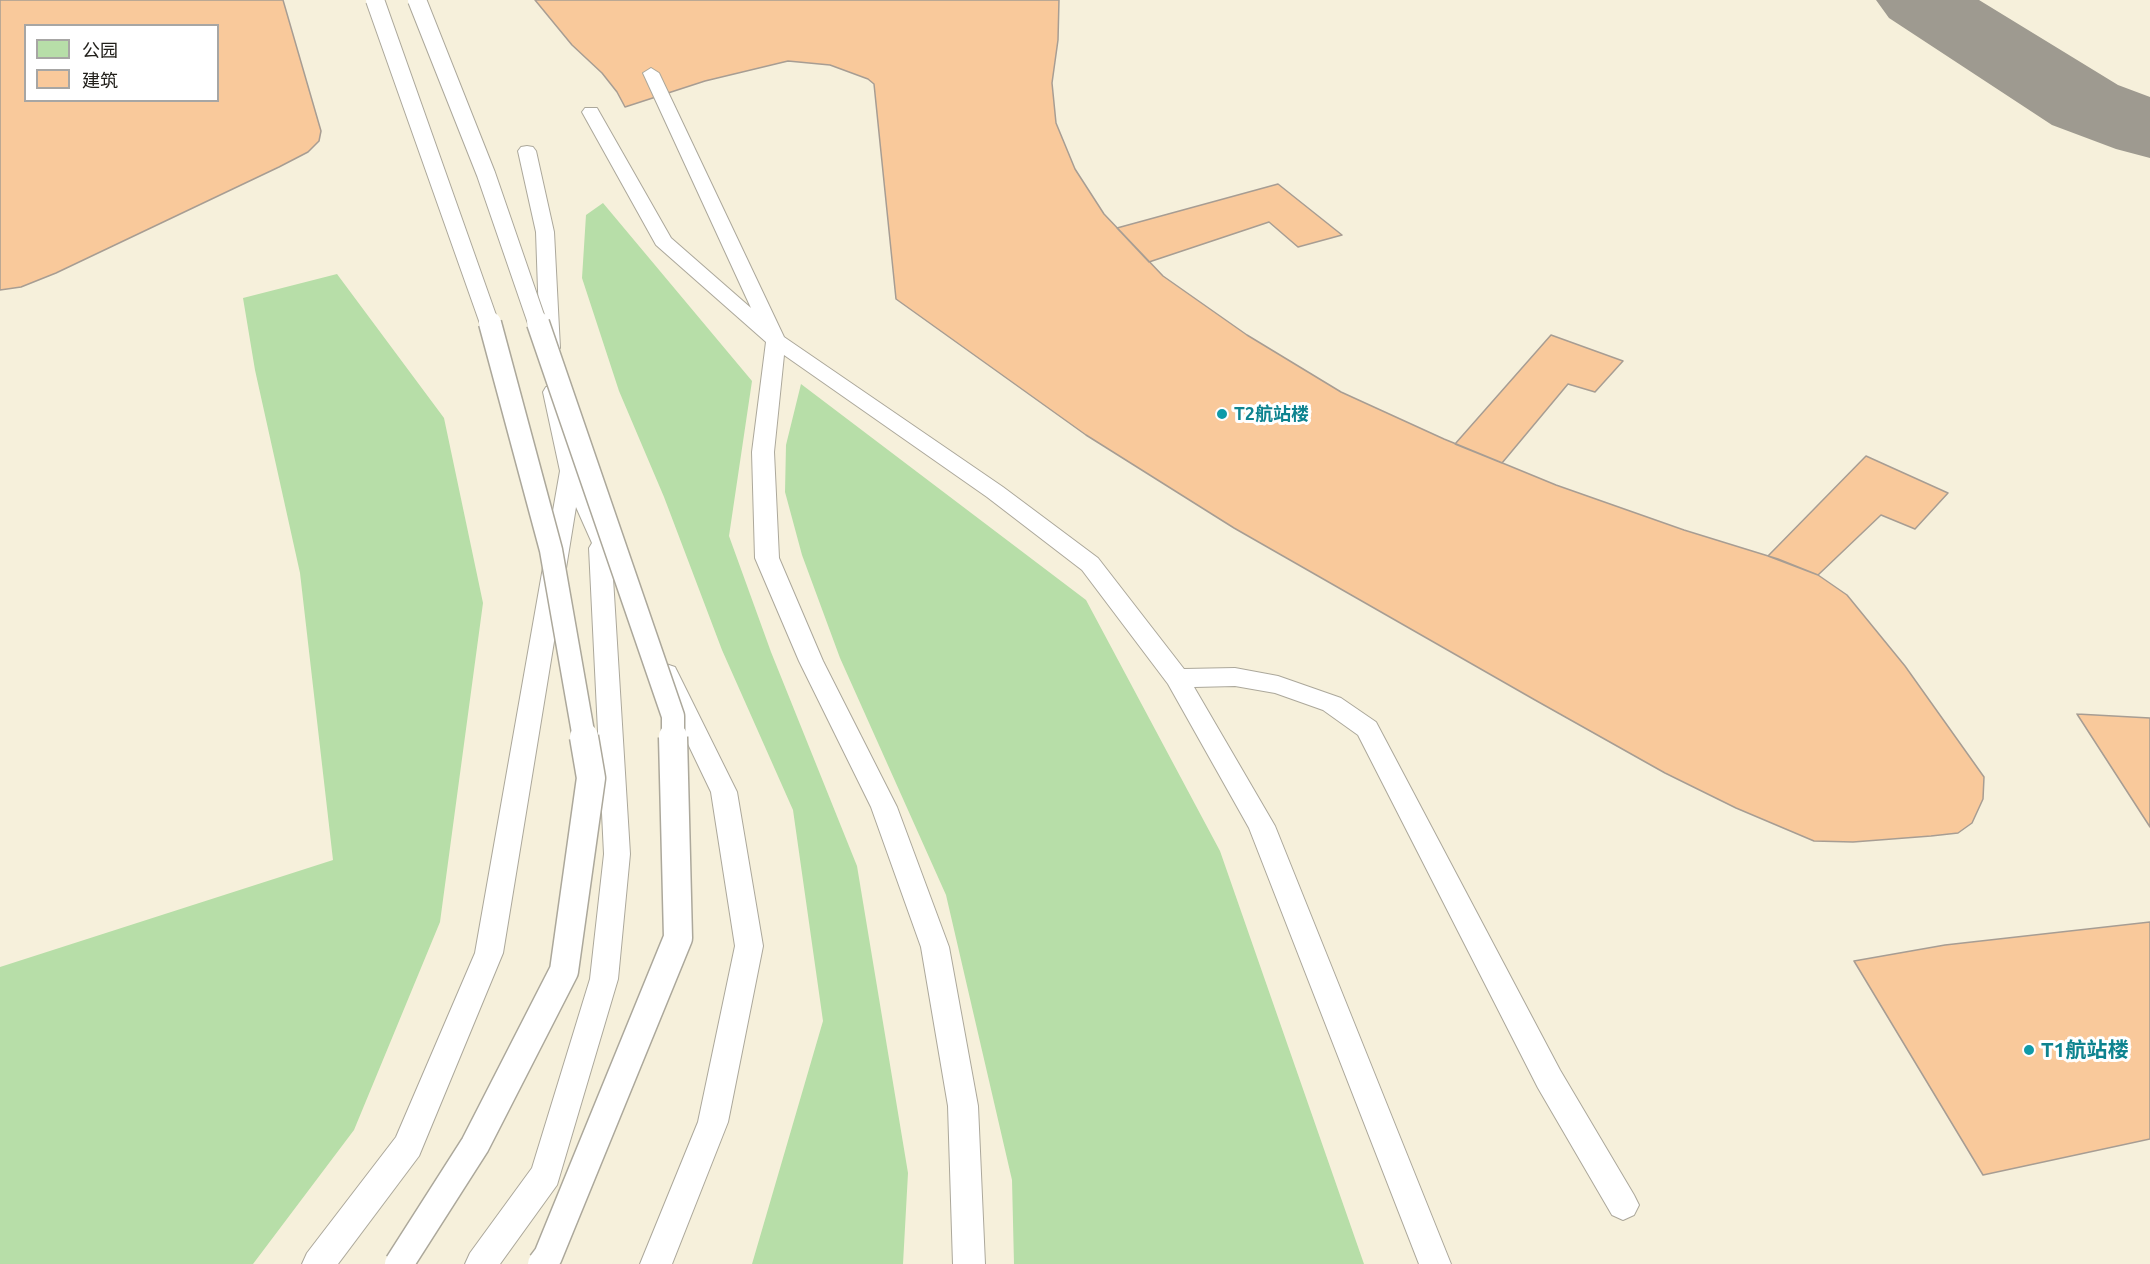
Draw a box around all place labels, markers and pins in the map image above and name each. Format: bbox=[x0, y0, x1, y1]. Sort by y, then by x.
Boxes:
place label: T2航站楼 bbox=[1234, 403, 1309, 425]
marker: T2航站楼 bbox=[1215, 407, 1229, 421]
place label: T1航站楼 bbox=[2041, 1037, 2128, 1063]
marker: T1航站楼 bbox=[2022, 1043, 2036, 1057]

